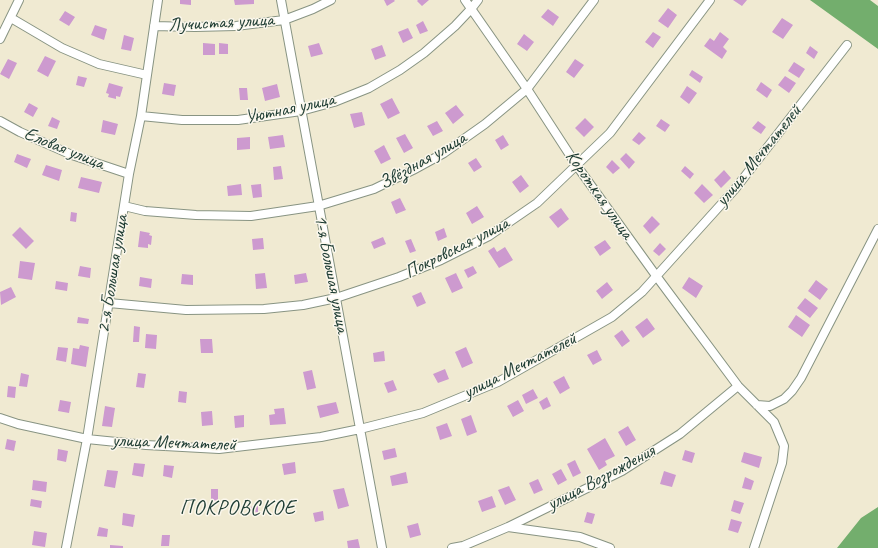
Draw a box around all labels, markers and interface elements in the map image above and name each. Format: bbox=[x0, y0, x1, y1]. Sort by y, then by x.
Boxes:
street label: Лучистая улица bbox=[168, 9, 274, 37]
street label: Уютная улица bbox=[243, 88, 337, 130]
street label: улица Мечтателей bbox=[711, 101, 807, 211]
street label: Еловая улица bbox=[21, 123, 107, 175]
street label: Звёздная улица bbox=[375, 127, 471, 195]
street label: Короткая улица bbox=[560, 146, 638, 244]
street label: Покровская улица bbox=[401, 212, 513, 284]
street label: 2-я Большая улица bbox=[92, 213, 134, 335]
street label: 1-я Большая улица bbox=[308, 213, 354, 335]
street label: улица Мечтателей bbox=[460, 328, 580, 404]
street label: улица Мечтателей bbox=[112, 429, 236, 457]
street label: улица Возрождения bbox=[543, 440, 659, 516]
district label: ПОКРОВСКОЕ bbox=[180, 495, 296, 521]

